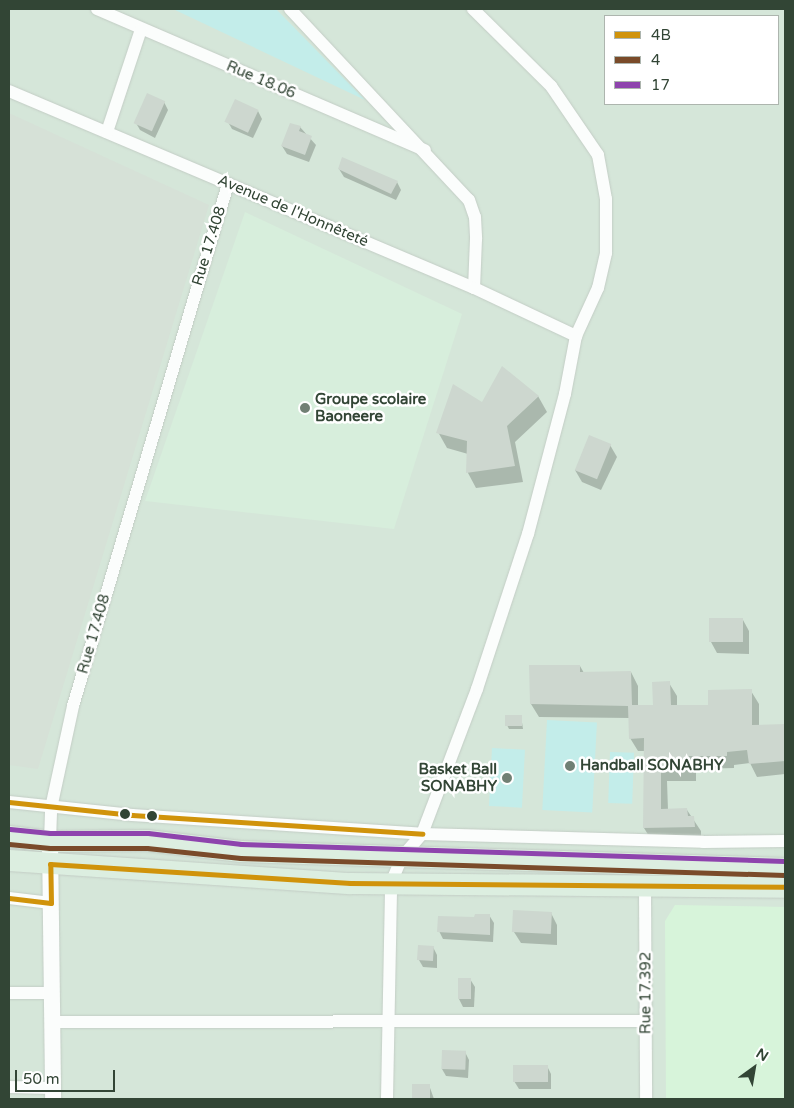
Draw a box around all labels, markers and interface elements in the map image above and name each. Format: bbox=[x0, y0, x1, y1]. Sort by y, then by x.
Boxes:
legend bbox=[604, 15, 779, 105]
text: 4B bbox=[651, 26, 671, 44]
text: 4 bbox=[651, 51, 660, 69]
street label: Rue 18.06 bbox=[224, 57, 298, 103]
text: 17 bbox=[651, 76, 670, 94]
street label: Avenue de l'Honnêteté bbox=[215, 171, 371, 251]
street label: Rue 17.408 bbox=[188, 204, 230, 288]
place label: Groupe scolaire Baoneere bbox=[315, 390, 426, 425]
marker: Groupe scolaire Baoneere bbox=[299, 402, 311, 414]
street label: Rue 17.408 bbox=[74, 592, 114, 676]
place label: Handball SONABHY bbox=[580, 757, 724, 775]
place label: Basket Ball SONABHY bbox=[419, 760, 497, 795]
marker: Handball SONABHY bbox=[564, 760, 576, 772]
marker: Basket Ball SONABHY bbox=[501, 772, 513, 784]
unlabelled marker bbox=[120, 809, 130, 819]
unlabelled marker bbox=[147, 811, 157, 821]
street label: Rue 17.392 bbox=[637, 952, 655, 1034]
north arrow bbox=[729, 1043, 779, 1093]
text: N bbox=[753, 1045, 771, 1065]
scale bar bbox=[18, 1060, 118, 1092]
text: 50 m bbox=[23, 1070, 60, 1088]

